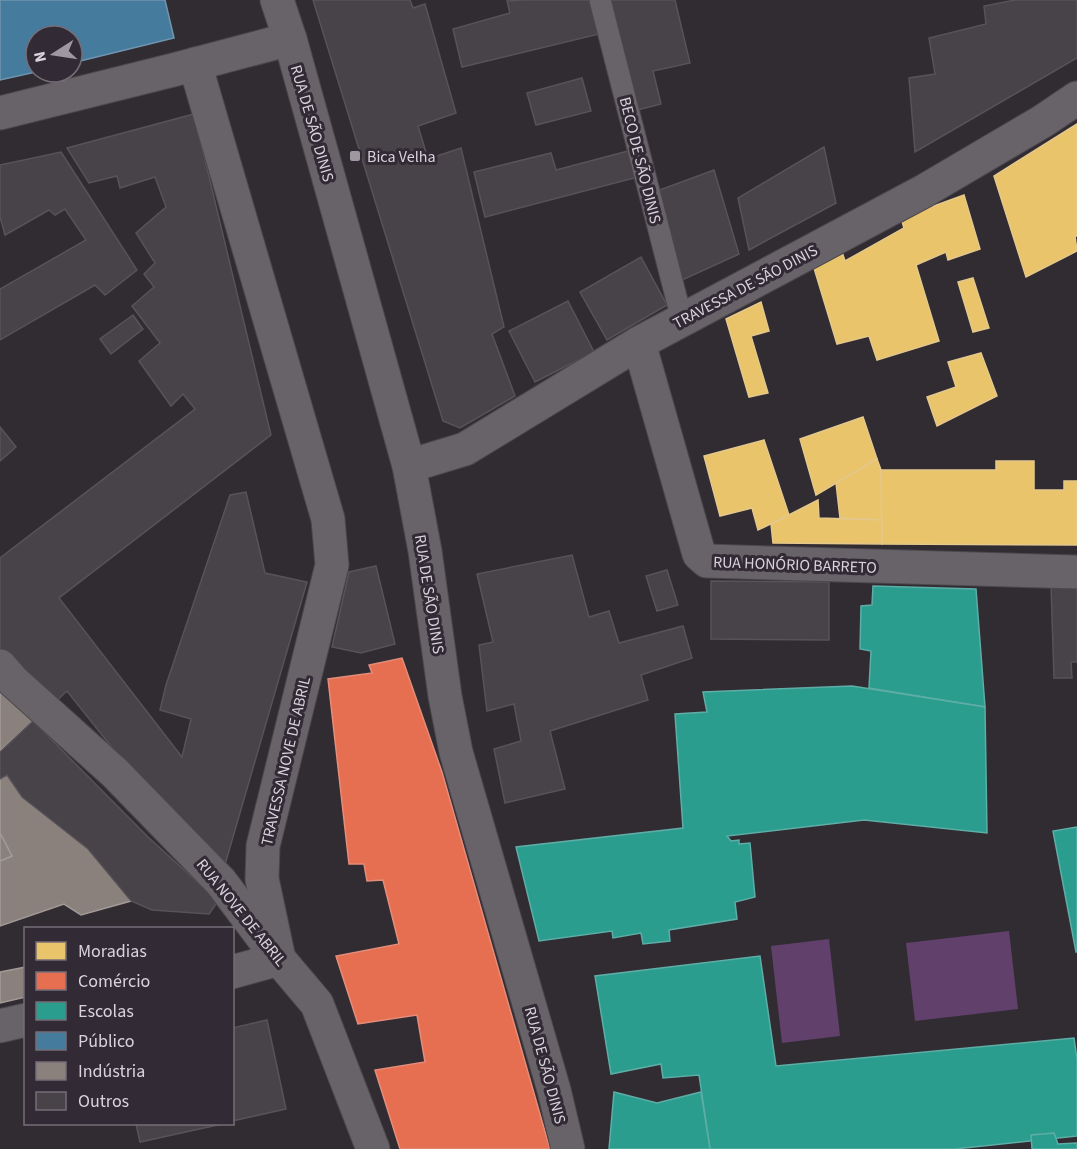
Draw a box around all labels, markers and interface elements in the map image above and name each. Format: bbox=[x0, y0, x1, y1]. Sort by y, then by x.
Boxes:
north arrow bbox=[24, 24, 84, 84]
text: N bbox=[28, 49, 52, 64]
street label: RUA DE SÃO DINIS bbox=[285, 62, 339, 184]
street label: BECO DE SÃO DINIS bbox=[614, 95, 666, 226]
place label: Bica Velha bbox=[367, 146, 436, 168]
marker: Bica Velha bbox=[348, 149, 362, 163]
street label: TRAVESSA DE SÃO DINIS bbox=[669, 239, 822, 334]
street label: RUA DE SÃO DINIS bbox=[409, 533, 449, 655]
street label: RUA HONÓRIO BARRETO bbox=[713, 551, 877, 579]
street label: TRAVESSA NOVE DE ABRIL bbox=[256, 674, 316, 848]
street label: RUA NOVE DE ABRIL bbox=[191, 854, 292, 971]
legend bbox=[24, 927, 234, 1125]
text: Moradias bbox=[78, 939, 147, 964]
text: Comércio bbox=[78, 969, 150, 994]
text: Escolas bbox=[78, 999, 134, 1024]
street label: RUA DE SÃO DINIS bbox=[519, 1004, 571, 1126]
text: Público bbox=[78, 1029, 135, 1054]
text: Indústria bbox=[78, 1059, 145, 1084]
text: Outros bbox=[78, 1089, 129, 1114]

